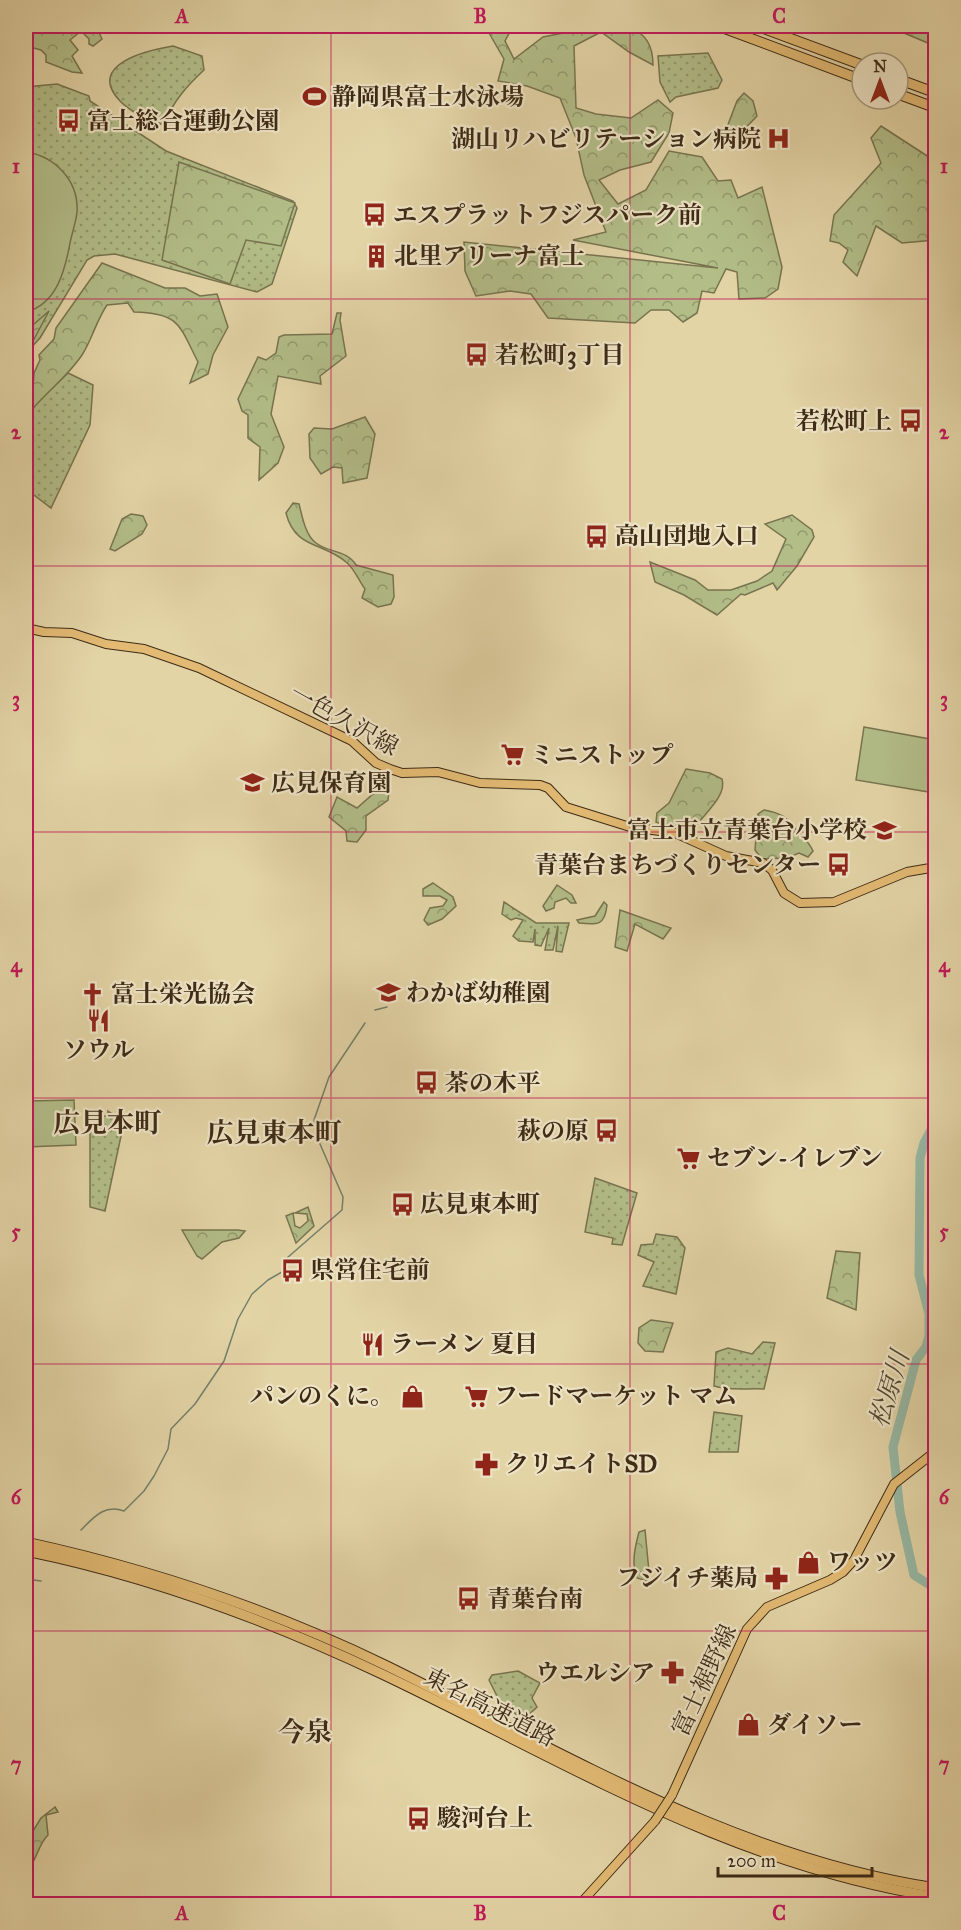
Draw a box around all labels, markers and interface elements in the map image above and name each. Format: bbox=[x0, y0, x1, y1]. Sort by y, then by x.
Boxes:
text: A bbox=[173, 4, 189, 28]
text: B bbox=[473, 4, 487, 28]
text: C bbox=[772, 4, 786, 28]
north arrow bbox=[850, 51, 910, 111]
text: N bbox=[873, 57, 887, 76]
place label: 静岡県富士水泳場 bbox=[332, 82, 524, 112]
sports icon: 静岡県富士水泳場 bbox=[301, 84, 327, 110]
place label: 富士総合運動公園 bbox=[87, 106, 279, 136]
bus stop icon: 富士総合運動公園 bbox=[56, 108, 82, 134]
place label: 湖山リハビリテーション病院 bbox=[451, 124, 761, 154]
hospital icon: 湖山リハビリテーション病院 bbox=[766, 126, 792, 152]
text: 1 bbox=[12, 154, 20, 178]
text: 1 bbox=[940, 154, 948, 178]
place label: エスプラットフジスパーク前 bbox=[393, 200, 702, 230]
bus stop icon: エスプラットフジスパーク前 bbox=[362, 202, 388, 228]
place label: 北里アリーナ富士 bbox=[394, 241, 585, 271]
building icon: 北里アリーナ富士 bbox=[363, 243, 389, 269]
place label: 若松町3丁目 bbox=[495, 340, 625, 370]
bus stop icon: 若松町3丁目 bbox=[464, 342, 490, 368]
place label: 若松町上 bbox=[796, 406, 892, 436]
bus stop icon: 若松町上 bbox=[897, 408, 923, 434]
text: 2 bbox=[11, 420, 22, 444]
text: 2 bbox=[939, 420, 950, 444]
place label: 高山団地入口 bbox=[615, 521, 759, 551]
bus stop icon: 高山団地入口 bbox=[584, 523, 610, 549]
street label: 一色久沢線 bbox=[284, 678, 404, 762]
text: 3 bbox=[12, 687, 20, 712]
text: 3 bbox=[940, 687, 948, 712]
place label: ミニストップ bbox=[530, 740, 674, 770]
supermarket icon: ミニストップ bbox=[499, 742, 525, 768]
place label: 広見保育園 bbox=[271, 768, 391, 798]
school or university icon: 広見保育園 bbox=[240, 770, 266, 796]
place label: 富士市立青葉台小学校 bbox=[627, 815, 867, 845]
school or university icon: 富士市立青葉台小学校 bbox=[872, 817, 898, 843]
place label: 青葉台まちづくりセンター bbox=[534, 850, 821, 880]
bus stop icon: 青葉台まちづくりセンター bbox=[826, 852, 852, 878]
text: 4 bbox=[10, 953, 22, 978]
text: 4 bbox=[938, 953, 950, 978]
place label: わかば幼稚園 bbox=[406, 978, 550, 1008]
place label: 富士栄光協会 bbox=[111, 979, 255, 1009]
school or university icon: わかば幼稚園 bbox=[375, 980, 401, 1006]
church icon: 富士栄光協会 bbox=[80, 981, 106, 1007]
restaurant icon: ソウル bbox=[86, 1007, 112, 1033]
place label: ソウル bbox=[63, 1035, 135, 1065]
place label: 茶の木平 bbox=[445, 1068, 541, 1098]
bus stop icon: 茶の木平 bbox=[414, 1070, 440, 1096]
district label: 広見本町 bbox=[53, 1106, 161, 1139]
district label: 広見東本町 bbox=[207, 1116, 342, 1149]
place label: 萩の原 bbox=[517, 1116, 589, 1146]
bus stop icon: 萩の原 bbox=[594, 1118, 620, 1144]
place label: セブン-イレブン bbox=[707, 1143, 883, 1173]
supermarket icon: セブン-イレブン bbox=[676, 1145, 702, 1171]
place label: 広見東本町 bbox=[420, 1189, 540, 1219]
bus stop icon: 広見東本町 bbox=[389, 1191, 415, 1217]
text: 5 bbox=[11, 1219, 21, 1243]
text: 5 bbox=[939, 1219, 949, 1243]
place label: 県営住宅前 bbox=[310, 1255, 430, 1285]
bus stop icon: 県営住宅前 bbox=[279, 1257, 305, 1283]
place label: ラーメン 夏目 bbox=[390, 1329, 538, 1359]
restaurant icon: ラーメン 夏目 bbox=[359, 1331, 385, 1357]
water label: 松原川 bbox=[862, 1344, 917, 1431]
place label: パンのくに。 bbox=[250, 1381, 394, 1411]
place label: フードマーケット マム bbox=[494, 1381, 737, 1411]
shop icon: パンのくに。 bbox=[399, 1383, 425, 1409]
supermarket icon: フードマーケット マム bbox=[463, 1383, 489, 1409]
place label: クリエイトSD bbox=[505, 1449, 657, 1479]
pharmacy icon: クリエイトSD bbox=[474, 1451, 500, 1477]
text: 6 bbox=[11, 1485, 23, 1509]
text: 6 bbox=[939, 1485, 951, 1509]
place label: ワッツ bbox=[827, 1547, 898, 1577]
shop icon: ワッツ bbox=[796, 1549, 822, 1575]
place label: フジイチ薬局 bbox=[616, 1563, 758, 1593]
pharmacy icon: フジイチ薬局 bbox=[763, 1565, 789, 1591]
place label: 青葉台南 bbox=[487, 1584, 583, 1614]
bus stop icon: 青葉台南 bbox=[456, 1586, 482, 1612]
street label: 富士裾野線 bbox=[665, 1619, 743, 1741]
place label: ウエルシア bbox=[536, 1658, 655, 1688]
pharmacy icon: ウエルシア bbox=[660, 1660, 686, 1686]
street label: 東名高速道路 bbox=[419, 1661, 561, 1753]
place label: ダイソー bbox=[767, 1710, 863, 1740]
shop icon: ダイソー bbox=[736, 1712, 762, 1738]
district label: 今泉 bbox=[278, 1715, 332, 1748]
text: 7 bbox=[11, 1752, 22, 1776]
text: 7 bbox=[939, 1752, 950, 1776]
place label: 駿河台上 bbox=[437, 1803, 533, 1833]
bus stop icon: 駿河台上 bbox=[406, 1805, 432, 1831]
scale bar bbox=[718, 1840, 872, 1878]
text: 200 m bbox=[727, 1850, 776, 1872]
text: A bbox=[173, 1901, 189, 1925]
text: B bbox=[473, 1901, 487, 1925]
text: C bbox=[772, 1901, 786, 1925]

